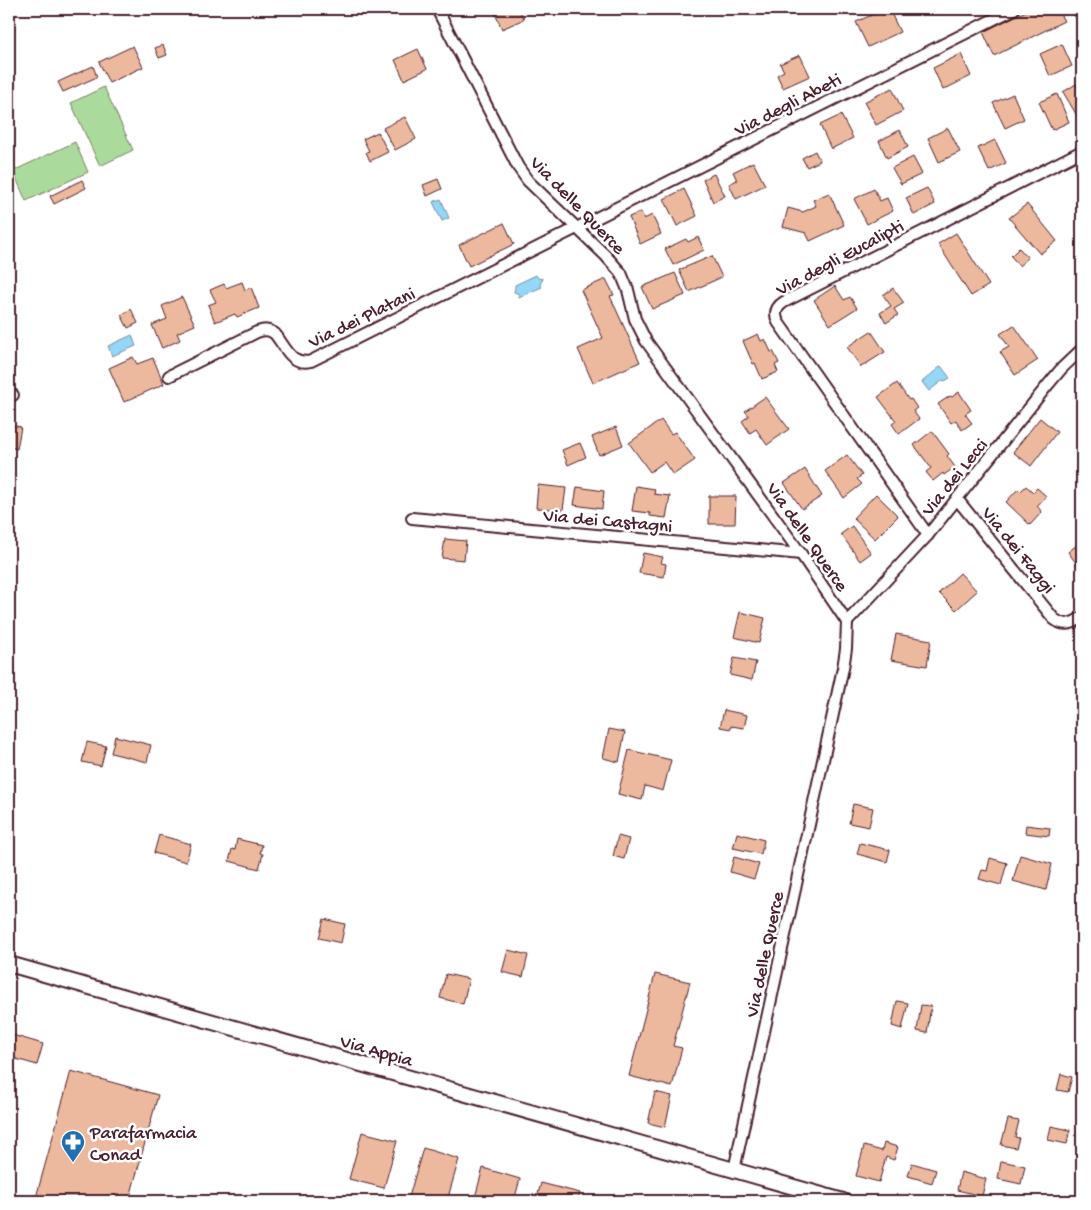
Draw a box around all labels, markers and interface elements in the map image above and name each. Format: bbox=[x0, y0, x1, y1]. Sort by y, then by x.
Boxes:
street label: Via degli Abeti bbox=[730, 69, 846, 143]
street label: Via delle Querce bbox=[523, 152, 629, 261]
street label: Via degli Eucalipti bbox=[772, 216, 909, 303]
street label: Via dei Platani bbox=[304, 283, 420, 355]
street label: Via dei Lecci bbox=[917, 435, 994, 522]
street label: Via delle Querce bbox=[759, 478, 852, 597]
street label: Via dei Faggi bbox=[975, 502, 1059, 599]
street label: Via dei Castagni bbox=[541, 505, 673, 540]
street label: Via delle Querce bbox=[742, 890, 791, 1021]
street label: Via Appia bbox=[336, 1031, 416, 1074]
place label: Parafarmacia Conad bbox=[89, 1123, 198, 1168]
pharmacy icon: Parafarmacia Conad bbox=[60, 1129, 86, 1163]

